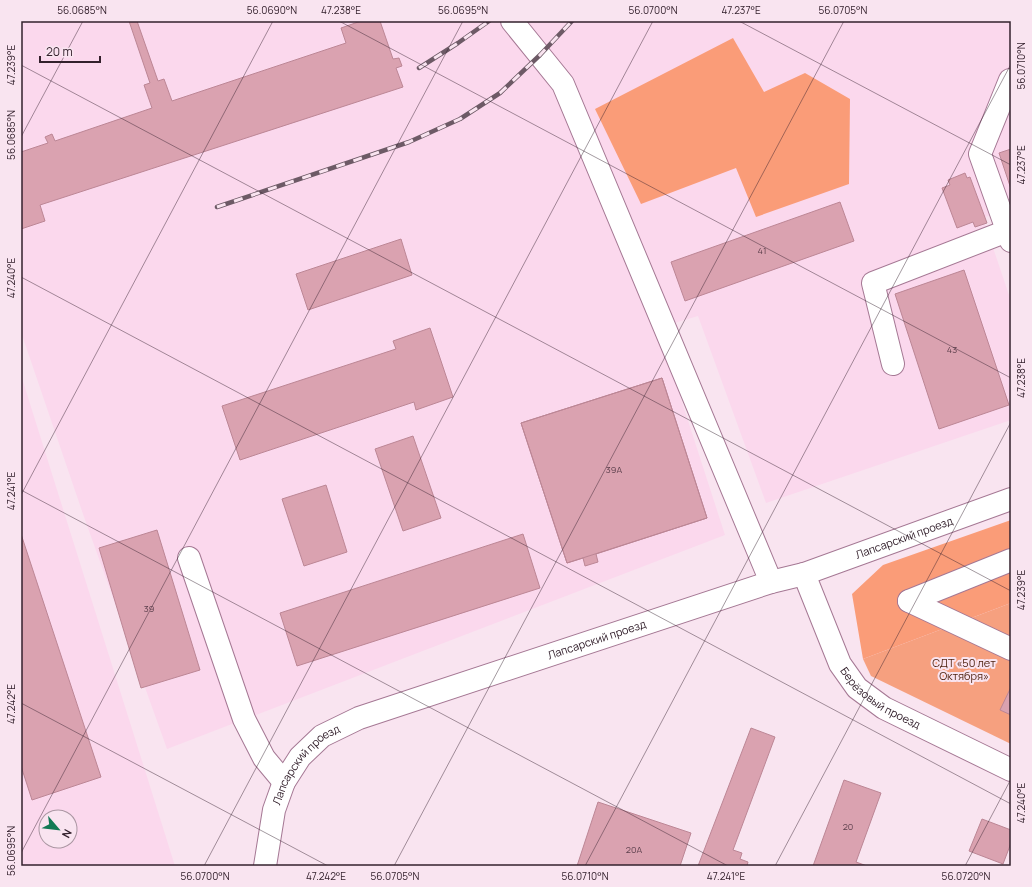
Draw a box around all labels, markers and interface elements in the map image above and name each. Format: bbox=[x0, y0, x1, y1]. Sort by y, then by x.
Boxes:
text: 56.0685°N bbox=[57, 3, 107, 17]
text: 56.0690°N bbox=[247, 3, 297, 17]
text: 47.238°E bbox=[321, 3, 361, 17]
text: 56.0695°N bbox=[438, 3, 488, 17]
text: 56.0700°N bbox=[628, 3, 678, 17]
text: 47.237°E bbox=[721, 3, 761, 17]
text: 56.0705°N bbox=[819, 3, 868, 17]
scale bar bbox=[40, 38, 100, 64]
text: 56.0710°N bbox=[1014, 42, 1028, 89]
text: 20 m bbox=[46, 43, 73, 60]
text: 47.239°E bbox=[4, 44, 18, 85]
text: 56.0685°N bbox=[4, 110, 18, 160]
text: 47.237°E bbox=[1014, 145, 1028, 185]
house number: 41 bbox=[758, 244, 766, 257]
text: 47.240°E bbox=[4, 257, 18, 298]
house number: 43 bbox=[947, 343, 957, 356]
text: 47.238°E bbox=[1014, 358, 1028, 398]
house number: 39А bbox=[606, 463, 622, 476]
text: 47.241°E bbox=[4, 472, 18, 510]
street label: Лапсарский проезд bbox=[853, 513, 955, 562]
text: 47.239°E bbox=[1014, 569, 1028, 610]
house number: 39 bbox=[144, 602, 154, 615]
street label: Лапсарский проезд bbox=[545, 616, 648, 662]
park label: СДТ «50 лет Октября» bbox=[932, 655, 996, 683]
street label: Берёзовый проезд bbox=[837, 664, 924, 732]
text: 47.242°E bbox=[4, 684, 18, 724]
street label: Лапсарский проезд bbox=[268, 720, 342, 807]
text: 47.240°E bbox=[1014, 782, 1028, 823]
north arrow bbox=[38, 809, 78, 849]
house number: 20 bbox=[843, 820, 853, 833]
text: 56.0695°N bbox=[4, 826, 18, 876]
text: N bbox=[59, 827, 76, 841]
house number: 20А bbox=[626, 843, 642, 856]
text: 56.0700°N bbox=[180, 869, 230, 883]
text: 47.242°E bbox=[306, 869, 346, 883]
text: 56.0705°N bbox=[371, 869, 420, 883]
text: 56.0710°N bbox=[562, 869, 609, 883]
text: 47.241°E bbox=[707, 869, 745, 883]
text: 56.0720°N bbox=[942, 869, 991, 883]

